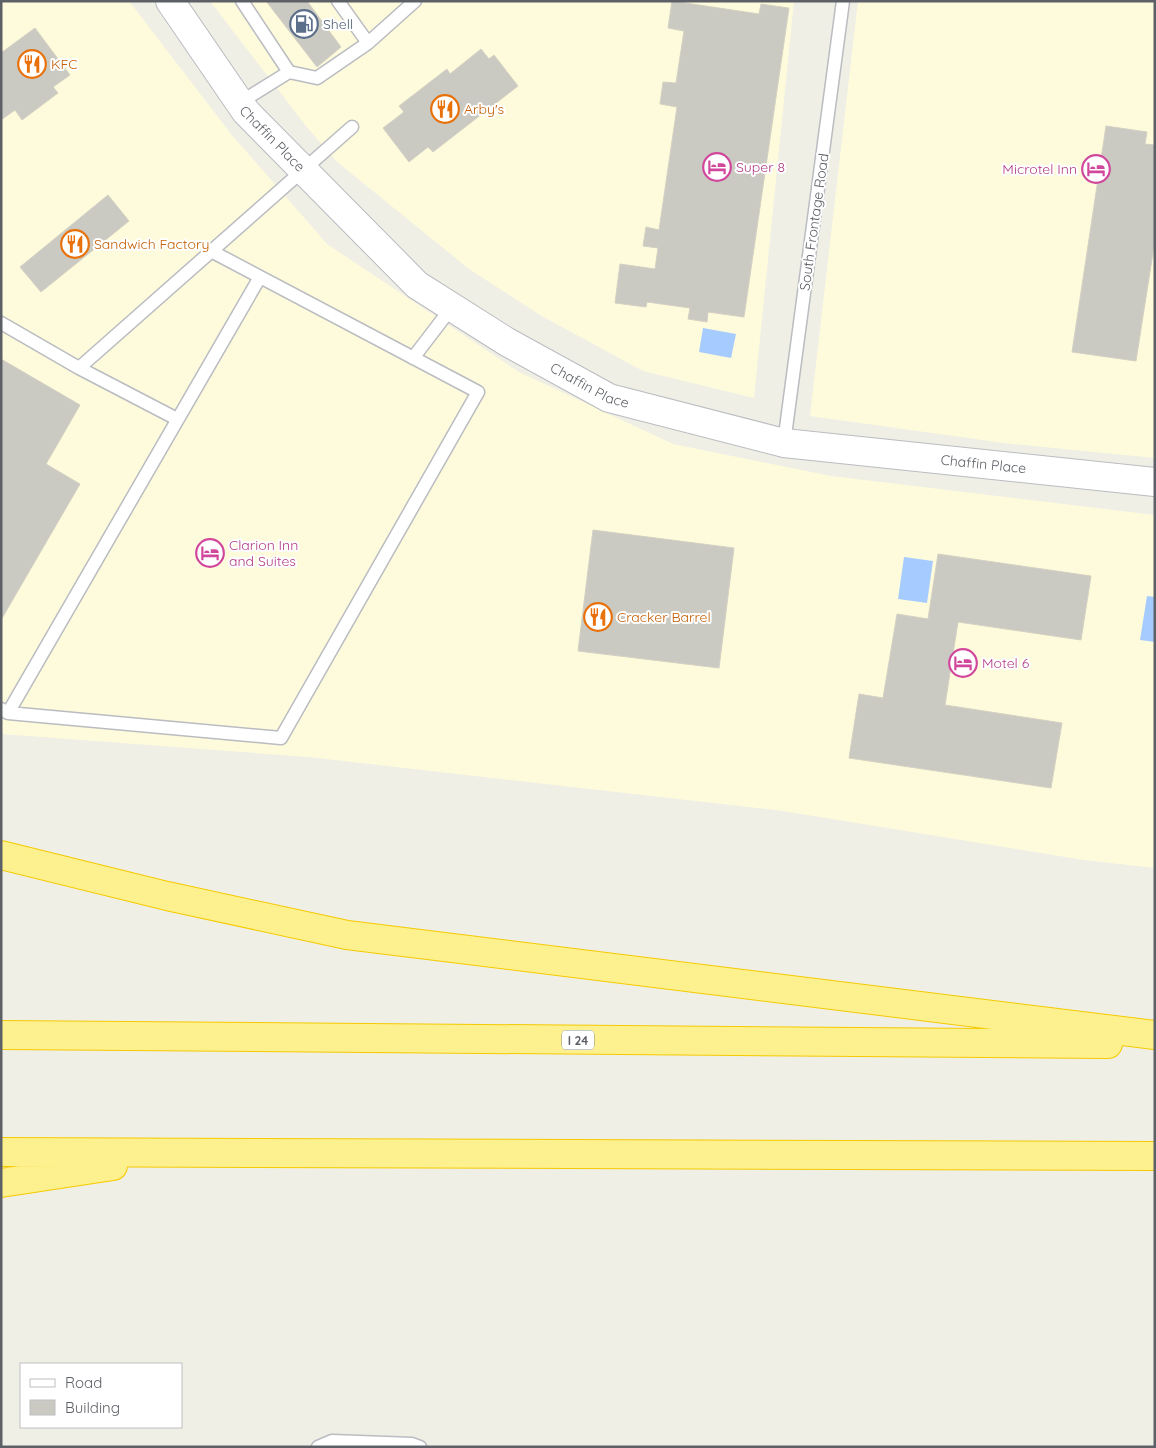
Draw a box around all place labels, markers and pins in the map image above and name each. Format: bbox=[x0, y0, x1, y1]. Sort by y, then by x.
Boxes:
fuel station icon: Shell bbox=[289, 9, 319, 39]
place label: Shell bbox=[323, 15, 353, 33]
restaurant icon: KFC bbox=[17, 49, 47, 79]
place label: KFC bbox=[51, 55, 77, 73]
restaurant icon: Arby's bbox=[430, 94, 460, 124]
place label: Arby's bbox=[464, 100, 504, 118]
hotel icon: Super 8 bbox=[702, 152, 732, 182]
hotel icon: Microtel Inn bbox=[1081, 154, 1111, 184]
place label: Super 8 bbox=[736, 158, 785, 176]
place label: Microtel Inn bbox=[1002, 160, 1077, 178]
restaurant icon: Sandwich Factory bbox=[60, 229, 90, 259]
place label: Sandwich Factory bbox=[94, 235, 209, 253]
place label: Clarion Inn and Suites bbox=[229, 536, 298, 570]
hotel icon: Clarion Inn and Suites bbox=[195, 538, 225, 568]
restaurant icon: Cracker Barrel bbox=[583, 602, 613, 632]
place label: Cracker Barrel bbox=[617, 608, 711, 626]
hotel icon: Motel 6 bbox=[948, 648, 978, 678]
place label: Motel 6 bbox=[982, 654, 1030, 672]

